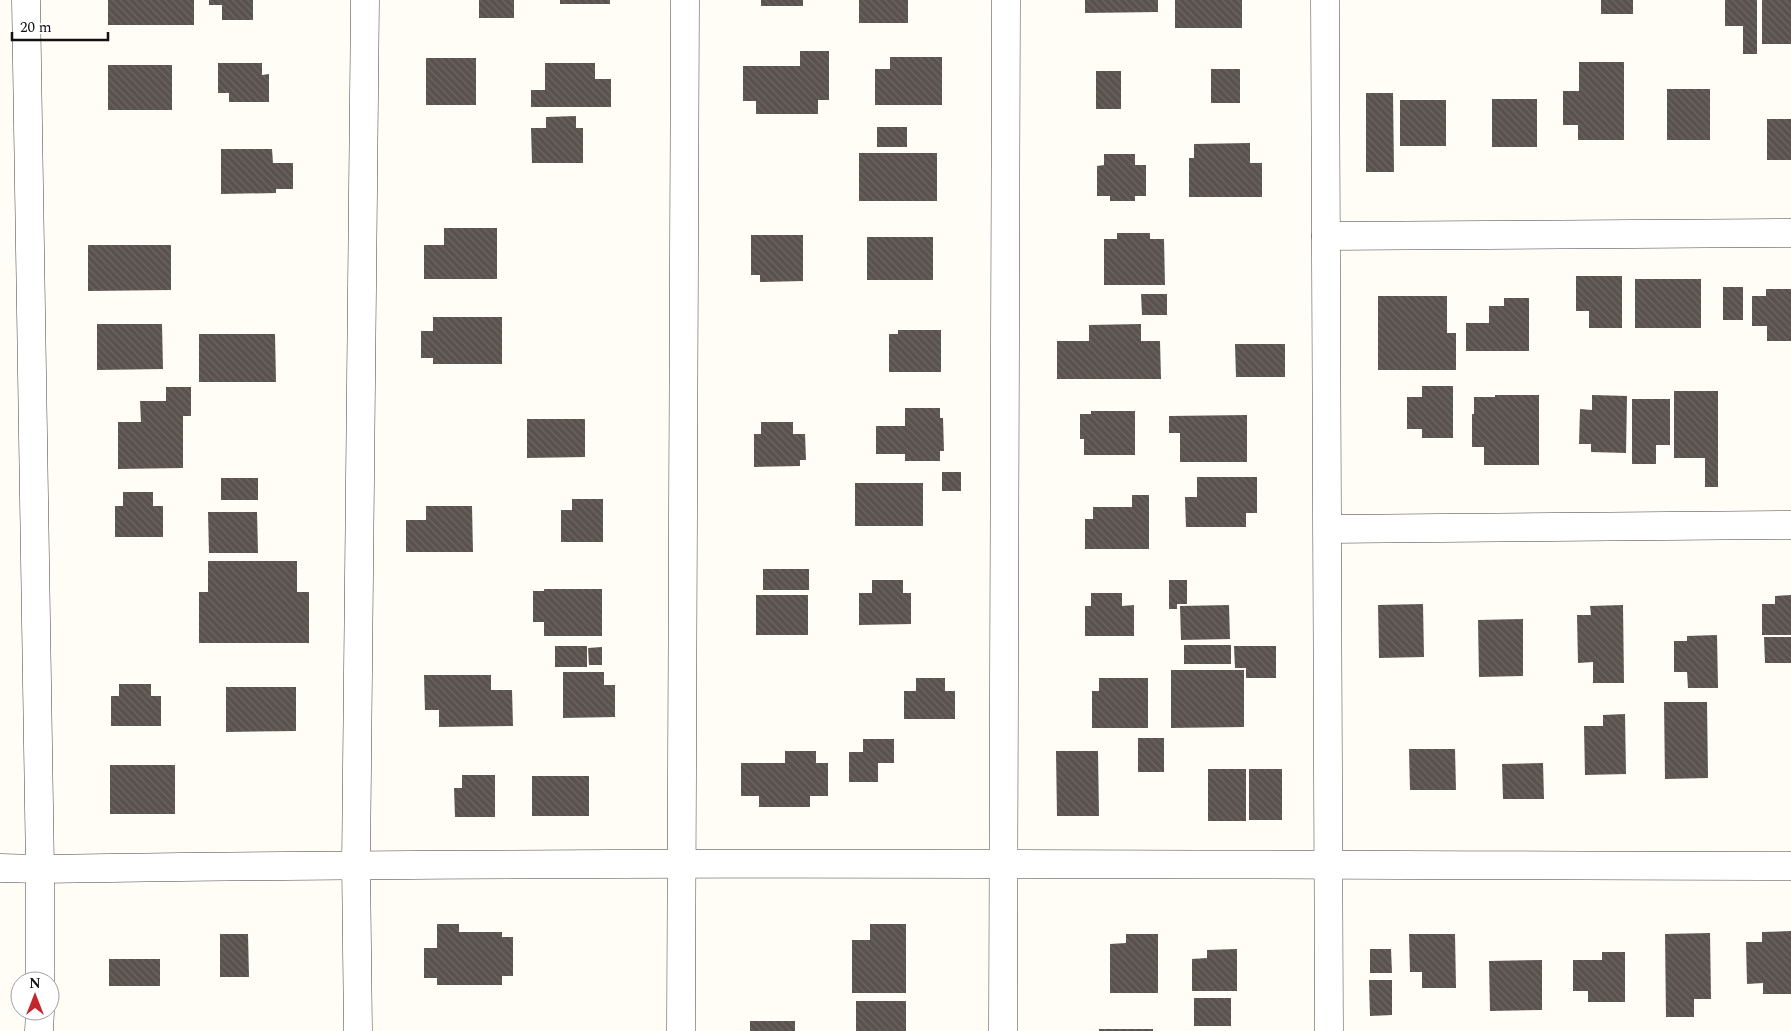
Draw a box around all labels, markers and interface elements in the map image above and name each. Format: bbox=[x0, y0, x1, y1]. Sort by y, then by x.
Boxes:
scale bar bbox=[12, 10, 109, 42]
text: 20 m bbox=[20, 16, 52, 39]
north arrow bbox=[10, 971, 60, 1021]
text: N bbox=[29, 973, 41, 994]

